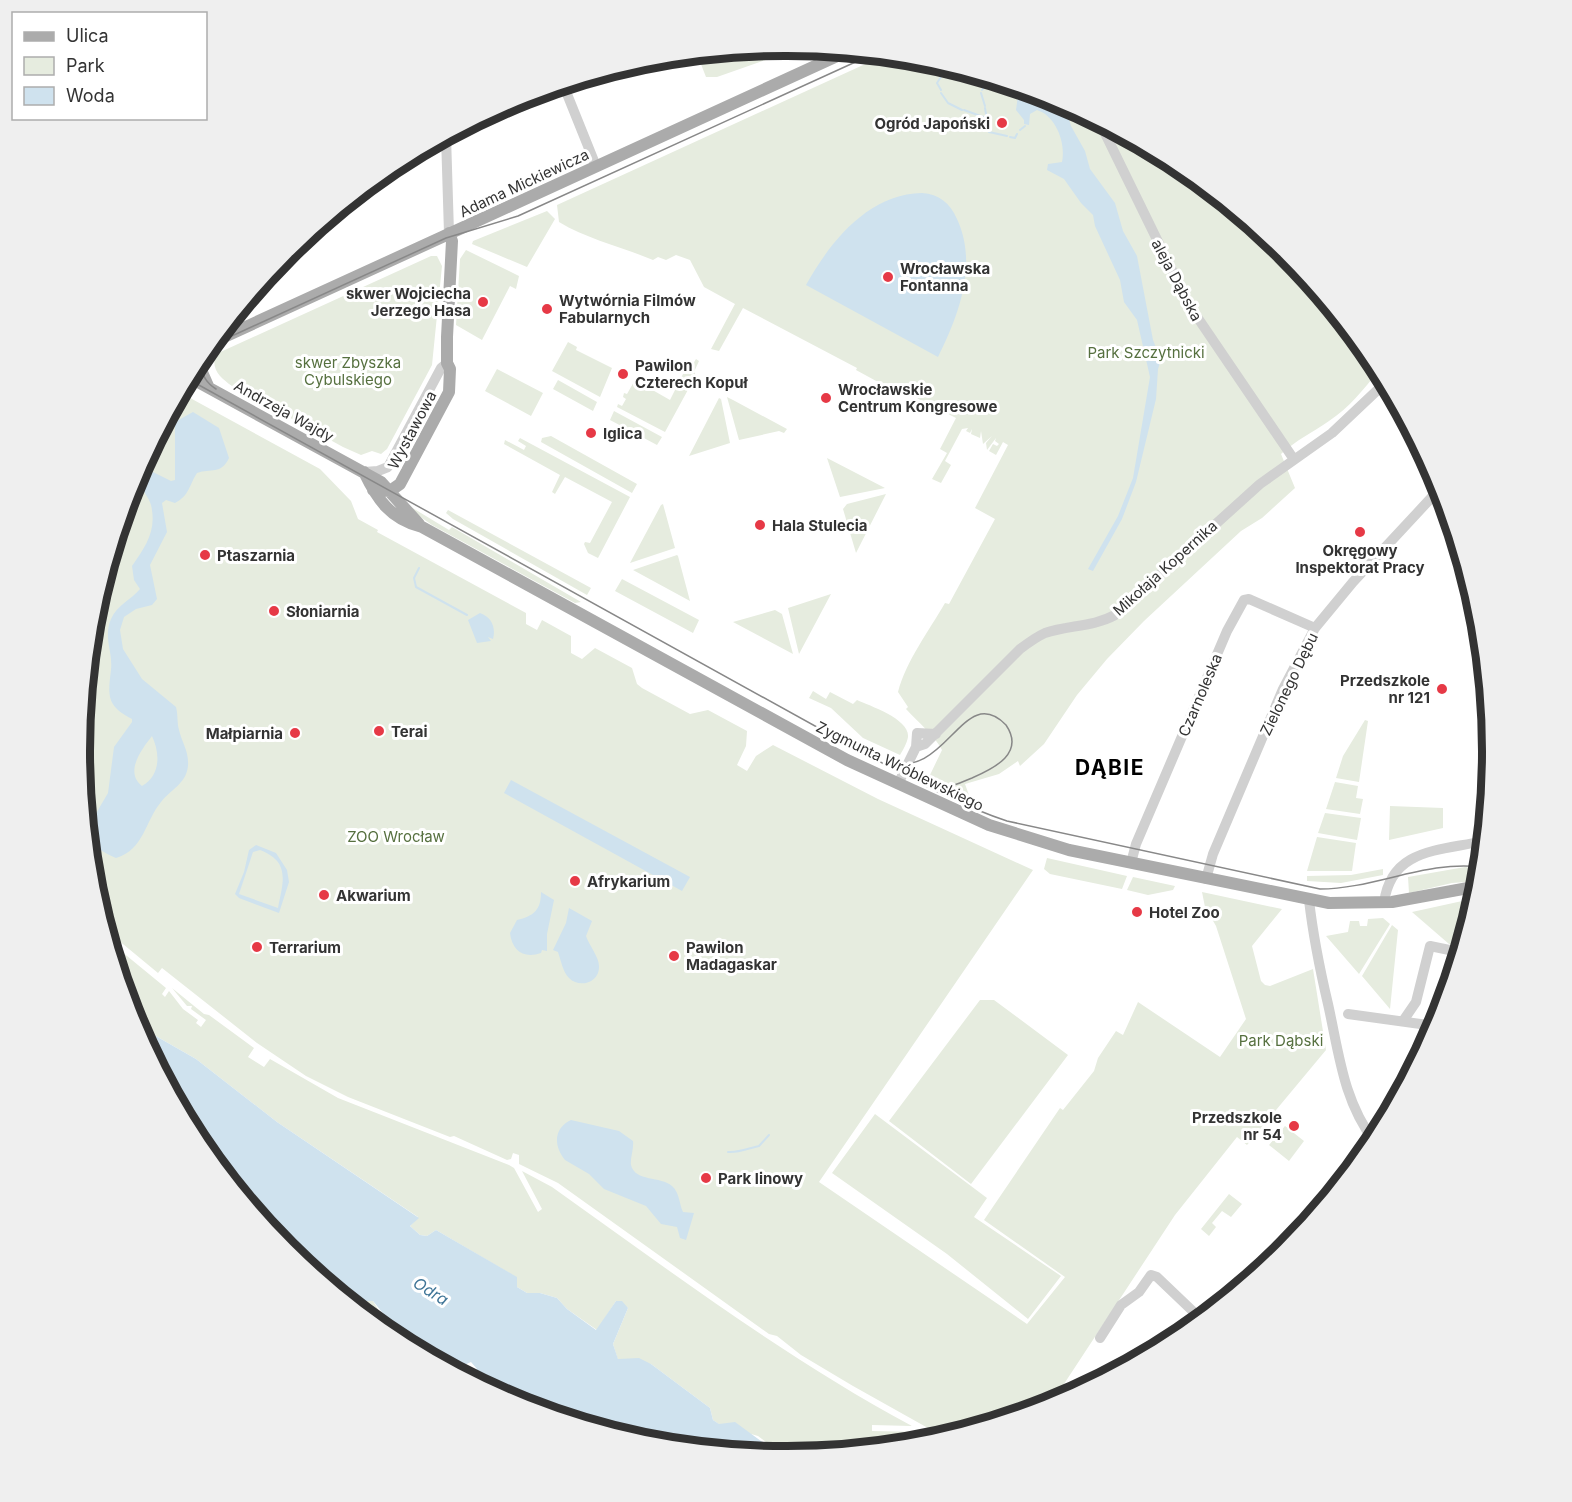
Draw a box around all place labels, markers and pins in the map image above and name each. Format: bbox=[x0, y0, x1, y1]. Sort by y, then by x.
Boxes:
place label: Ogród Japoński bbox=[874, 114, 990, 133]
marker: Ogród Japoński bbox=[995, 116, 1009, 130]
place label: Wrocławska Fontanna bbox=[900, 259, 990, 295]
marker: Wrocławska Fontanna bbox=[881, 270, 895, 284]
place label: skwer Wojciecha Jerzego Hasa bbox=[346, 284, 471, 320]
place label: Wytwórnia Filmów Fabularnych bbox=[559, 291, 696, 327]
marker: skwer Wojciecha Jerzego Hasa bbox=[476, 295, 490, 309]
marker: Wytwórnia Filmów Fabularnych bbox=[540, 302, 554, 316]
place label: Pawilon Czterech Kopuł bbox=[635, 356, 749, 392]
marker: Pawilon Czterech Kopuł bbox=[616, 367, 630, 381]
place label: Wrocławskie Centrum Kongresowe bbox=[838, 380, 997, 416]
marker: Wrocławskie Centrum Kongresowe bbox=[819, 391, 833, 405]
place label: Iglica bbox=[603, 424, 643, 443]
marker: Iglica bbox=[584, 426, 598, 440]
place label: Hala Stulecia bbox=[772, 516, 868, 535]
marker: Hala Stulecia bbox=[753, 518, 767, 532]
marker: Okręgowy Inspektorat Pracy bbox=[1353, 525, 1367, 539]
place label: Okręgowy Inspektorat Pracy bbox=[1295, 541, 1425, 577]
place label: Ptaszarnia bbox=[217, 546, 295, 565]
marker: Ptaszarnia bbox=[198, 548, 212, 562]
place label: Słoniarnia bbox=[286, 602, 360, 621]
marker: Słoniarnia bbox=[267, 604, 281, 618]
place label: Przedszkole nr 121 bbox=[1340, 671, 1430, 707]
marker: Przedszkole nr 121 bbox=[1435, 682, 1449, 696]
place label: Terai bbox=[391, 722, 427, 741]
place label: Małpiarnia bbox=[206, 724, 283, 743]
marker: Terai bbox=[372, 724, 386, 738]
marker: Małpiarnia bbox=[288, 726, 302, 740]
place label: Afrykarium bbox=[587, 872, 670, 891]
marker: Afrykarium bbox=[568, 874, 582, 888]
place label: Akwarium bbox=[336, 886, 411, 905]
marker: Akwarium bbox=[317, 888, 331, 902]
place label: Hotel Zoo bbox=[1149, 903, 1220, 922]
marker: Hotel Zoo bbox=[1130, 905, 1144, 919]
place label: Terrarium bbox=[269, 938, 341, 957]
place label: Pawilon Madagaskar bbox=[686, 938, 777, 974]
marker: Terrarium bbox=[250, 940, 264, 954]
marker: Pawilon Madagaskar bbox=[667, 949, 681, 963]
place label: Przedszkole nr 54 bbox=[1192, 1108, 1282, 1144]
marker: Przedszkole nr 54 bbox=[1287, 1119, 1301, 1133]
place label: Park linowy bbox=[718, 1169, 803, 1188]
marker: Park linowy bbox=[699, 1171, 713, 1185]

